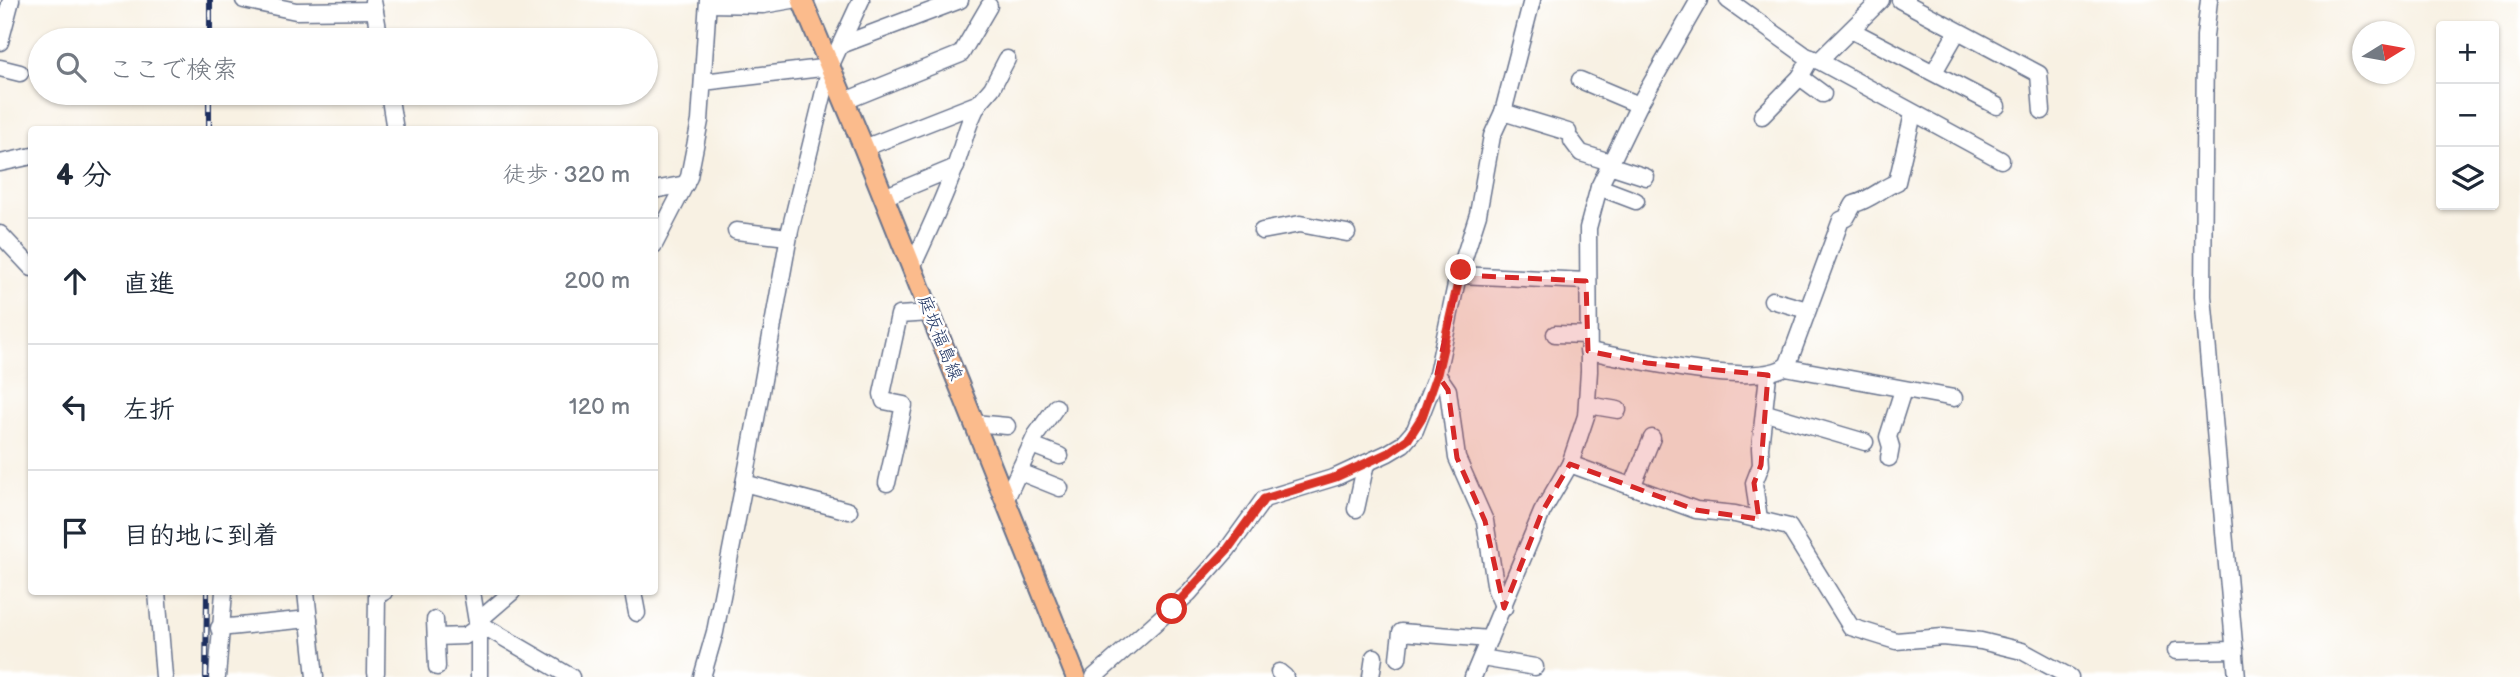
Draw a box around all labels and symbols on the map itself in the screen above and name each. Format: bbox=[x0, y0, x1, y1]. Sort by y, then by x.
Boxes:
north arrow bbox=[2352, 21, 2415, 84]
route end bbox=[1445, 254, 1476, 285]
street label: 庭坂福島線 bbox=[913, 292, 967, 384]
route start bbox=[1156, 593, 1187, 624]

